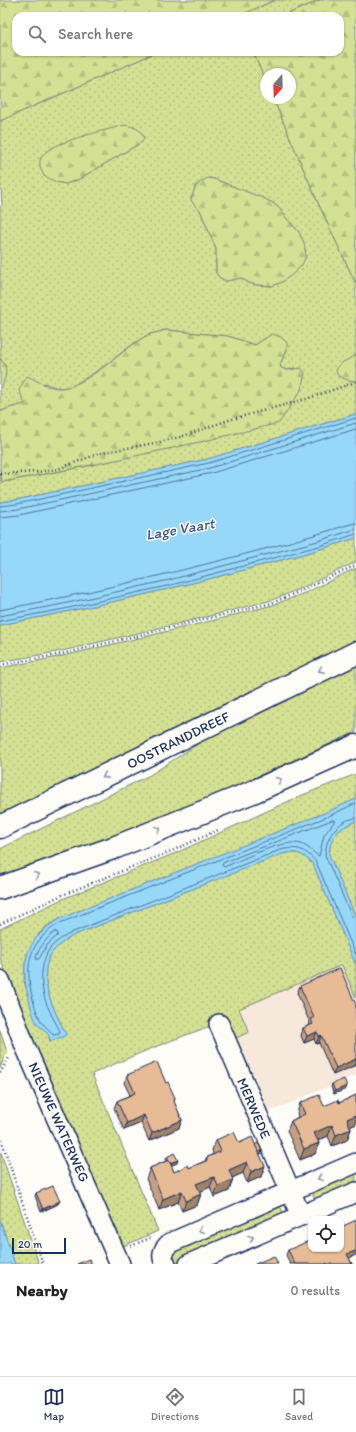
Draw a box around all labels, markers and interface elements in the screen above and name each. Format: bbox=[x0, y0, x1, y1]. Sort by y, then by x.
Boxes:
search box bbox=[12, 12, 344, 56]
icon: search bbox=[26, 23, 48, 45]
text: Search here bbox=[58, 25, 133, 43]
north arrow bbox=[260, 68, 296, 104]
water label: Lage Vaart bbox=[144, 514, 217, 544]
one-way arrow bbox=[318, 666, 325, 673]
street label: OOSTRANDDREEF bbox=[124, 708, 233, 773]
one-way arrow bbox=[102, 771, 109, 779]
one-way arrow bbox=[274, 777, 282, 785]
one-way arrow bbox=[155, 826, 162, 834]
one-way arrow bbox=[33, 871, 40, 880]
street label: NIEUWE WATERWEG bbox=[24, 1060, 93, 1185]
street label: MERWEDE bbox=[233, 1075, 274, 1141]
one-way arrow bbox=[317, 1173, 325, 1181]
map controls bbox=[308, 1216, 344, 1252]
button: locate bbox=[308, 1216, 344, 1252]
one-way arrow bbox=[197, 1225, 204, 1233]
one-way arrow bbox=[247, 1234, 254, 1242]
scale bar bbox=[12, 1236, 66, 1255]
text: 20 m bbox=[18, 1238, 42, 1251]
text: Nearby bbox=[16, 1280, 68, 1300]
text: 0 results bbox=[290, 1283, 340, 1298]
tab: Map bbox=[43, 1386, 65, 1423]
tab: Directions bbox=[151, 1386, 199, 1423]
tab: Saved bbox=[285, 1386, 313, 1423]

